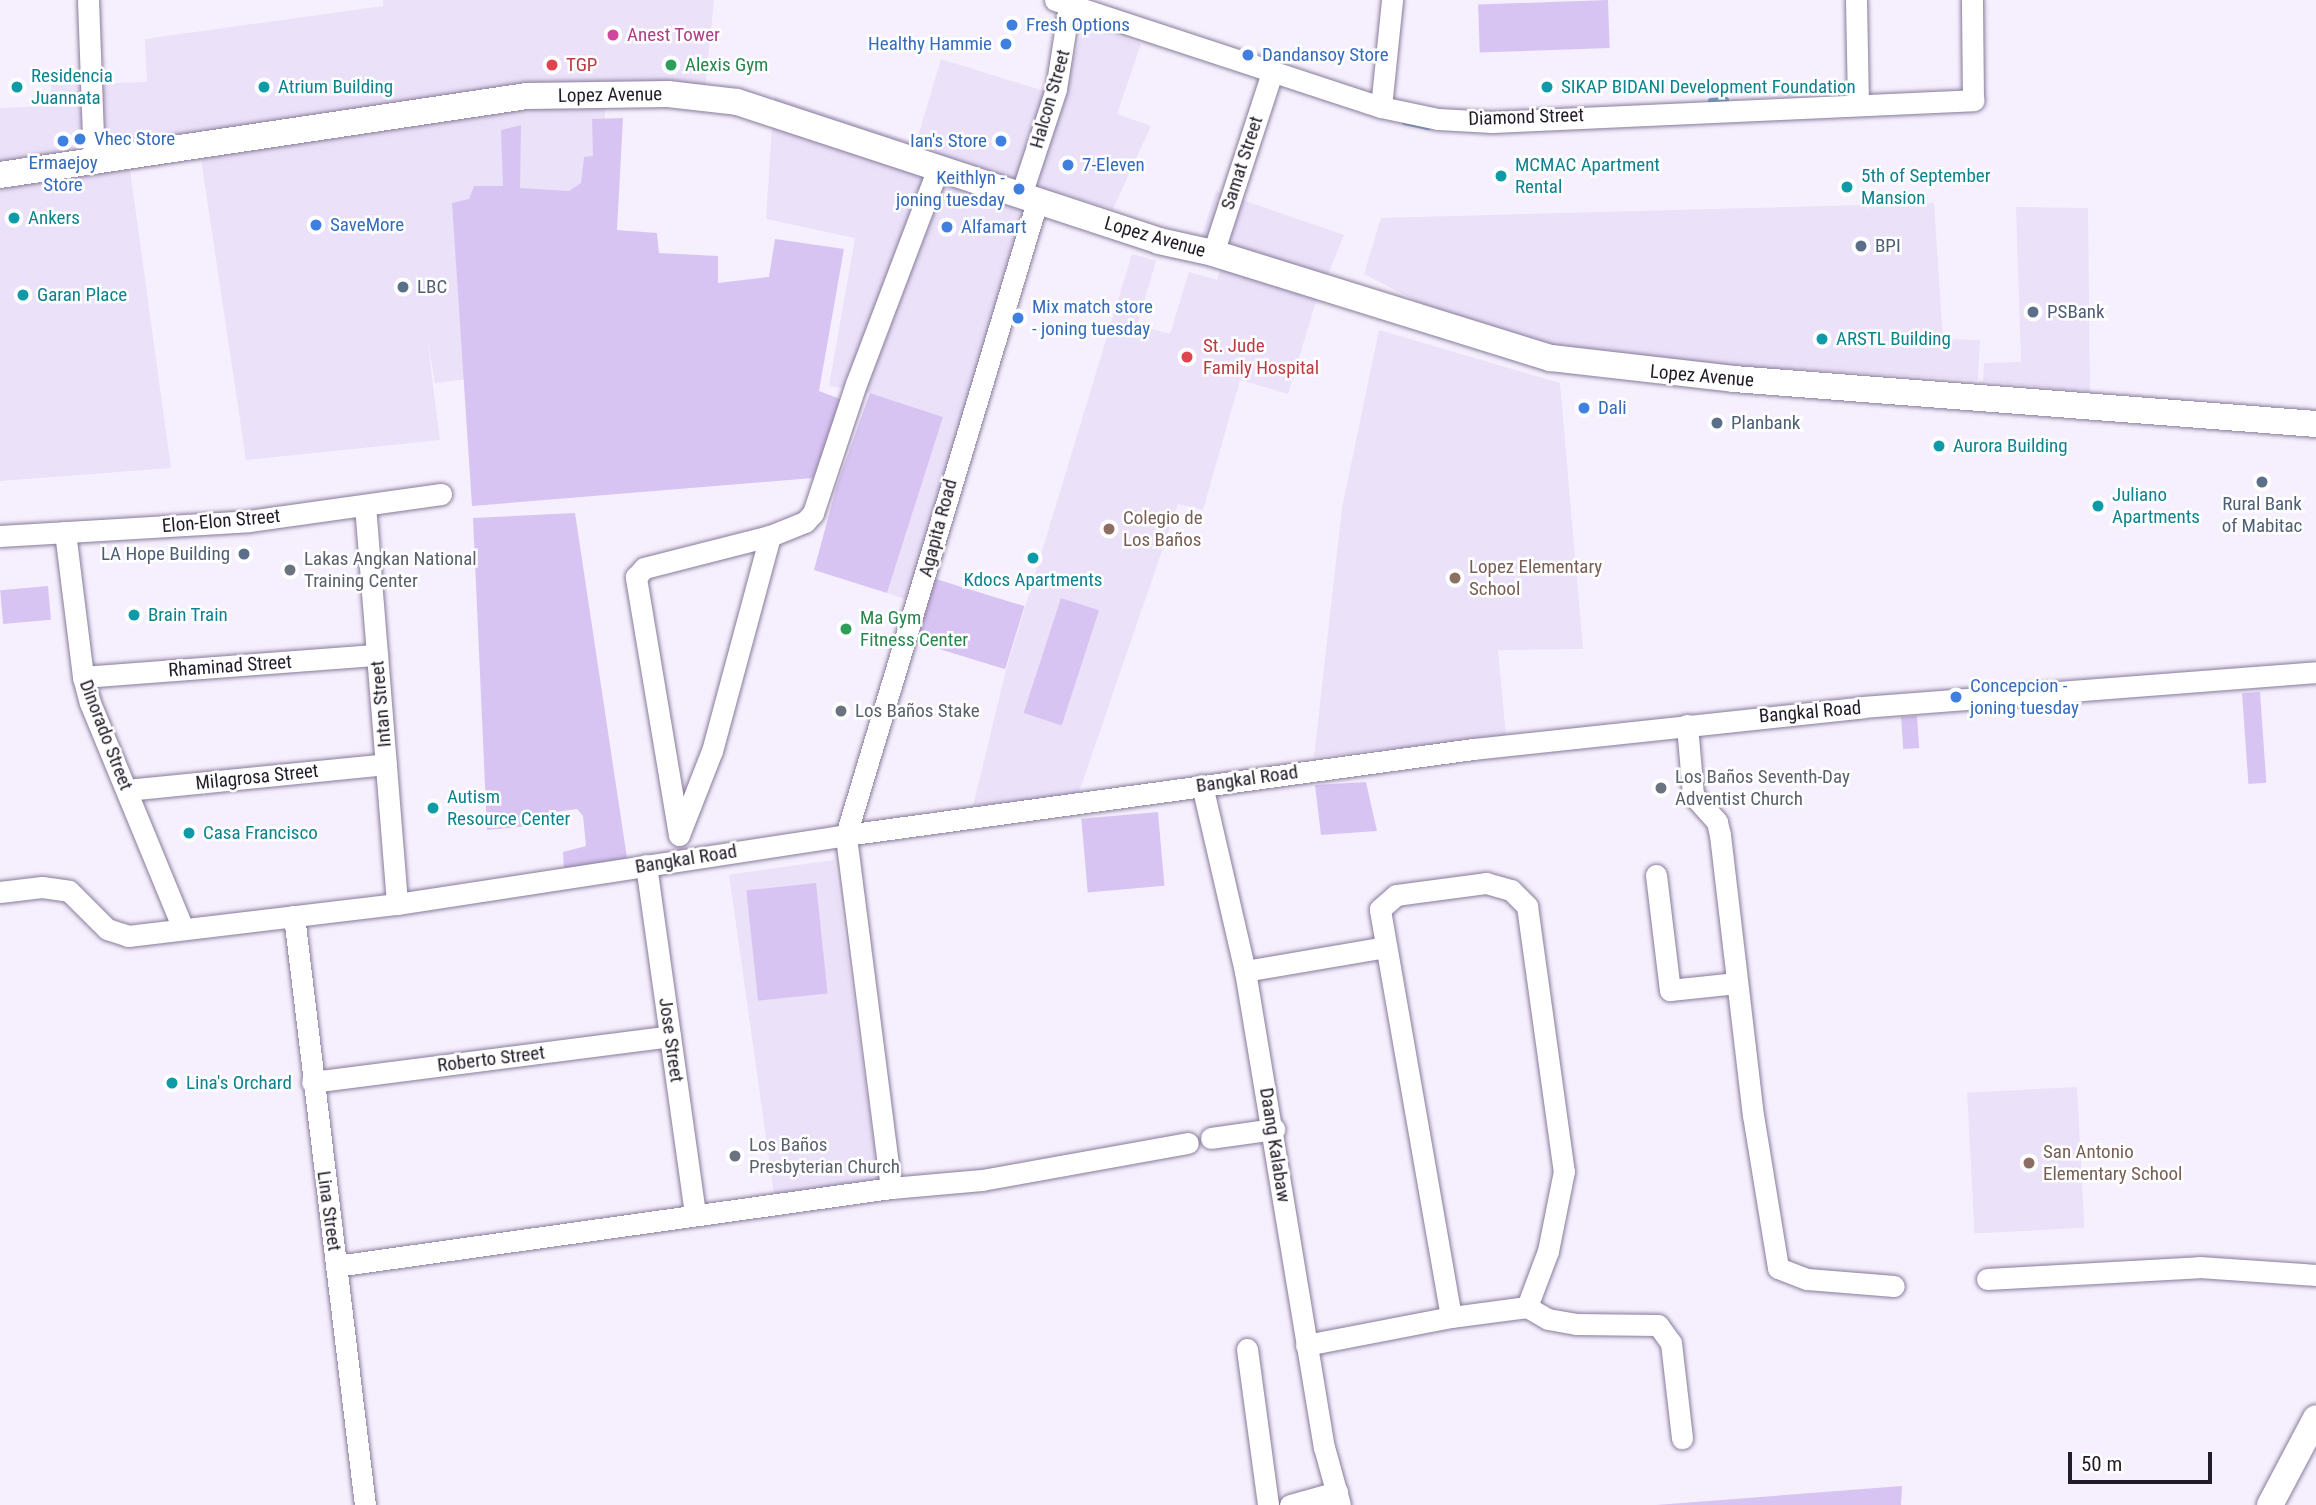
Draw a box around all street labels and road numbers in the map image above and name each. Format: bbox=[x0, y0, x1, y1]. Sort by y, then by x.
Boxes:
street label: Halcon Street bbox=[1025, 47, 1075, 151]
street label: Lopez Avenue bbox=[558, 83, 662, 107]
street label: Diamond Street bbox=[1468, 104, 1584, 130]
street label: Samat Street bbox=[1216, 113, 1268, 213]
street label: Lopez Avenue bbox=[1102, 212, 1208, 262]
street label: Lopez Avenue bbox=[1649, 360, 1755, 392]
street label: Agapita Road bbox=[914, 477, 962, 579]
street label: Elon-Elon Street bbox=[161, 504, 281, 538]
street label: Rhaminad Street bbox=[168, 650, 292, 682]
street label: Intan Street bbox=[366, 660, 396, 748]
street label: Dinorado Street bbox=[75, 677, 137, 793]
street label: Bangkal Road bbox=[1758, 696, 1862, 728]
street label: Milagrosa Street bbox=[194, 759, 320, 795]
street label: Bangkal Road bbox=[1195, 761, 1299, 797]
street label: Bangkal Road bbox=[634, 840, 738, 878]
street label: Jose Street bbox=[654, 996, 688, 1084]
street label: Roberto Street bbox=[436, 1041, 546, 1077]
street label: Daang Kalabaw bbox=[1255, 1086, 1295, 1204]
street label: Lina Street bbox=[312, 1170, 346, 1252]

